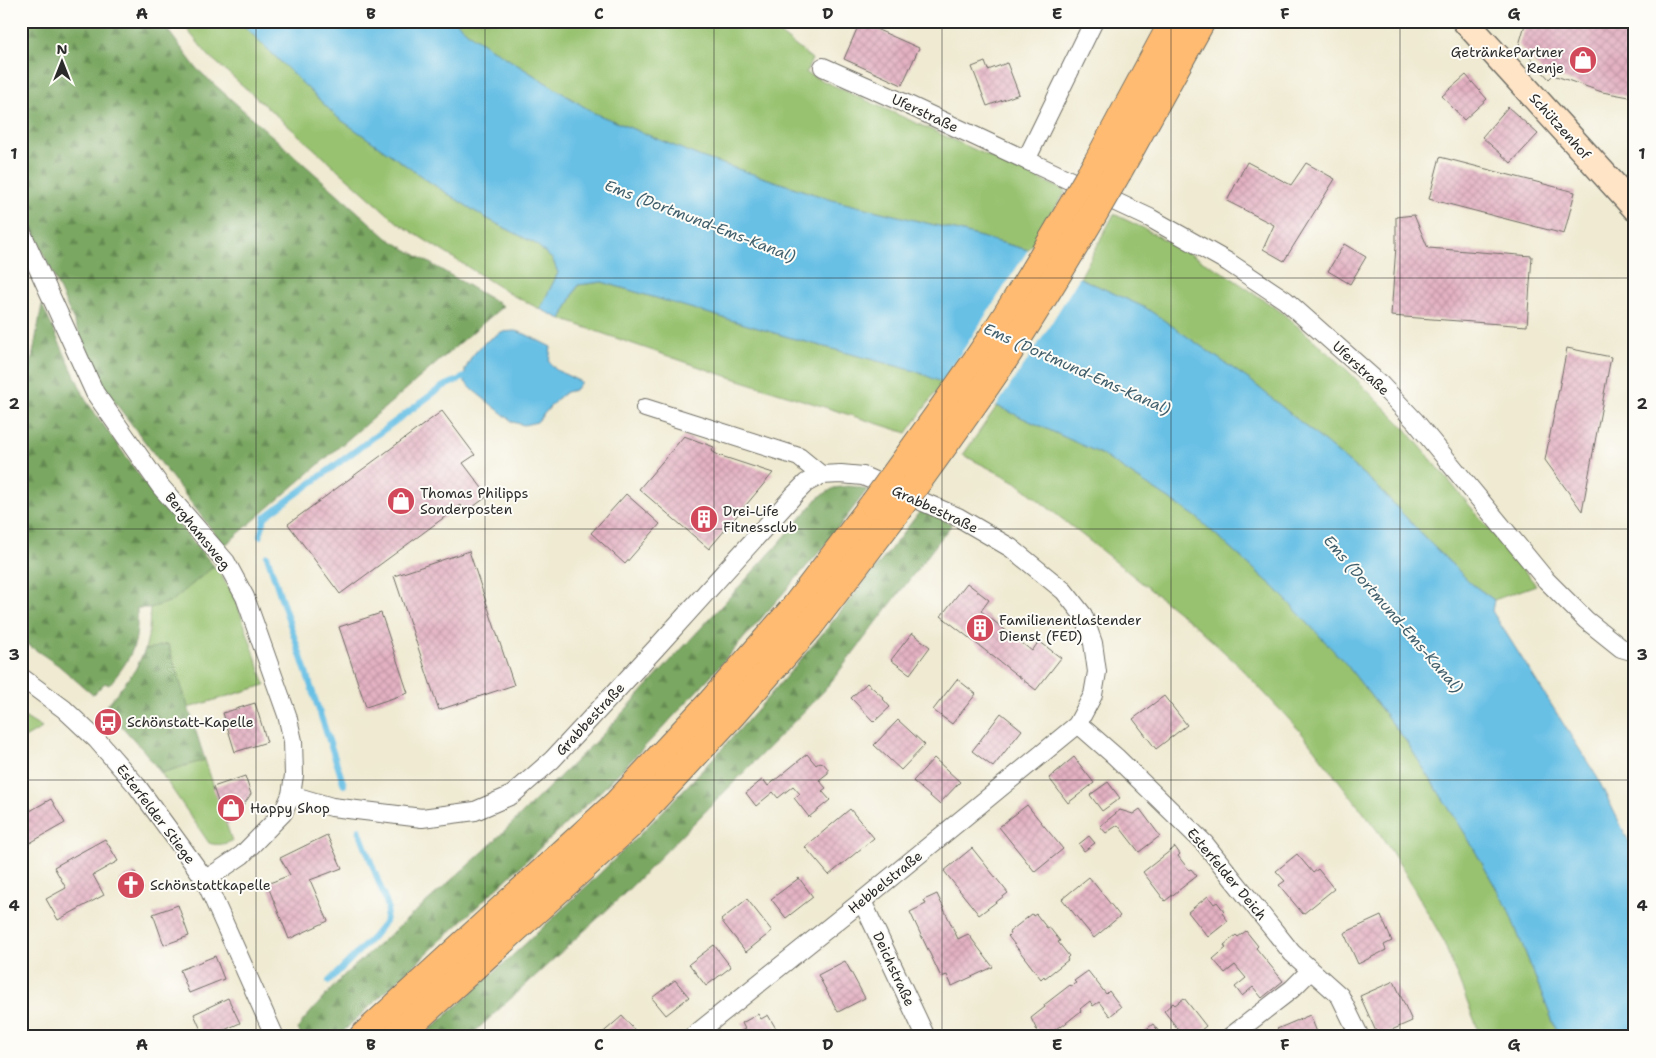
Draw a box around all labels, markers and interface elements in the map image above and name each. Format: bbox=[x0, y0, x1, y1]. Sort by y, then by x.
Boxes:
text: A bbox=[136, 3, 148, 24]
text: B bbox=[366, 3, 376, 24]
text: C bbox=[594, 3, 604, 24]
text: D bbox=[822, 3, 834, 24]
text: E bbox=[1052, 3, 1062, 24]
text: F bbox=[1280, 3, 1290, 24]
text: G bbox=[1508, 3, 1521, 24]
north arrow bbox=[38, 38, 88, 88]
text: N bbox=[56, 40, 68, 58]
place label: GetränkePartner Renje bbox=[1451, 43, 1564, 77]
shop icon: GetränkePartner Renje bbox=[1568, 45, 1598, 75]
street label: Schützenhof bbox=[1525, 89, 1595, 164]
street label: Uferstraße bbox=[889, 90, 961, 136]
text: 1 bbox=[10, 143, 18, 164]
text: 1 bbox=[1638, 143, 1646, 164]
water label: Ems (Dortmund-Ems-Kanal) bbox=[602, 175, 798, 267]
water label: Ems (Dortmund-Ems-Kanal) bbox=[980, 319, 1174, 419]
street label: Uferstraße bbox=[1329, 337, 1393, 399]
text: 2 bbox=[8, 393, 20, 414]
text: 2 bbox=[1636, 393, 1648, 414]
street label: Grabbestraße bbox=[889, 481, 981, 537]
place label: Thomas Philipps Sonderposten bbox=[420, 484, 528, 518]
shop icon: Thomas Philipps Sonderposten bbox=[386, 486, 416, 516]
street label: Berghamsweg bbox=[161, 489, 235, 573]
place label: Drei-Life Fitnessclub bbox=[723, 502, 797, 536]
building icon: Drei-Life Fitnessclub bbox=[689, 504, 719, 534]
water label: Ems (Dortmund-Ems-Kanal) bbox=[1319, 531, 1467, 697]
place label: Familienentlastender Dienst (FED) bbox=[999, 611, 1142, 645]
building icon: Familienentlastender Dienst (FED) bbox=[965, 613, 995, 643]
text: 3 bbox=[8, 644, 20, 665]
text: 3 bbox=[1636, 644, 1648, 665]
street label: Grabbestraße bbox=[552, 679, 628, 759]
bus stop icon: Schönstatt-Kapelle bbox=[93, 707, 123, 737]
place label: Schönstatt-Kapelle bbox=[127, 713, 254, 731]
street label: Esterfelder Stiege bbox=[113, 761, 199, 868]
shop icon: Happy Shop bbox=[216, 793, 246, 823]
place label: Happy Shop bbox=[250, 799, 330, 817]
street label: Esterfelder Deich bbox=[1183, 824, 1271, 924]
street label: Hebbelstraße bbox=[844, 846, 926, 917]
church icon: Schönstattkapelle bbox=[116, 870, 146, 900]
place label: Schönstattkapelle bbox=[150, 876, 271, 894]
text: 4 bbox=[8, 895, 20, 916]
text: 4 bbox=[1636, 895, 1648, 916]
street label: Deichstraße bbox=[869, 929, 919, 1009]
text: A bbox=[136, 1034, 148, 1055]
text: B bbox=[366, 1034, 376, 1055]
text: C bbox=[594, 1034, 604, 1055]
text: D bbox=[822, 1034, 834, 1055]
text: E bbox=[1052, 1034, 1062, 1055]
text: F bbox=[1280, 1034, 1290, 1055]
text: G bbox=[1508, 1034, 1521, 1055]

